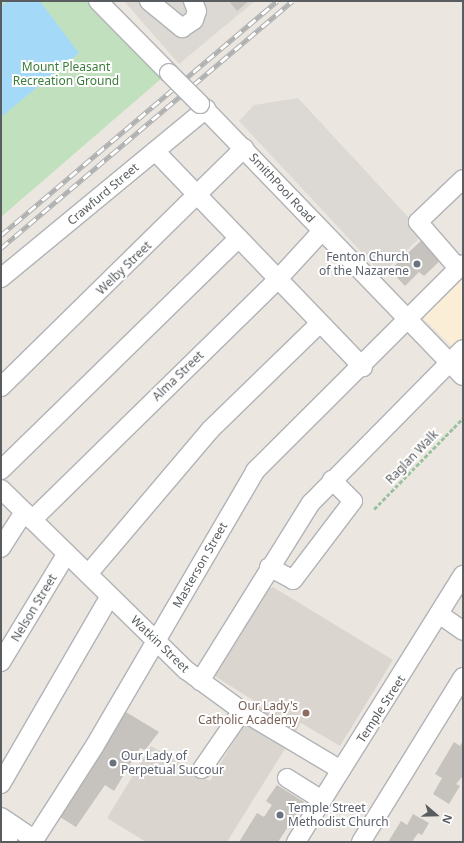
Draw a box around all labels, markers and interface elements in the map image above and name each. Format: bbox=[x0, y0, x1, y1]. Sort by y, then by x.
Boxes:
park label: Mount Pleasant Recreation Ground bbox=[13, 60, 119, 88]
street label: SmithPool Road bbox=[246, 150, 318, 226]
street label: Crawfurd Street bbox=[64, 160, 142, 228]
street label: Welby Street bbox=[94, 238, 154, 298]
place label: Fenton Church of the Nazarene bbox=[319, 250, 409, 278]
marker: Fenton Church of the Nazarene bbox=[412, 259, 422, 269]
street label: Alma Street bbox=[149, 348, 207, 404]
street label: Raglan Walk bbox=[383, 427, 441, 487]
street label: Masterson Street bbox=[170, 520, 230, 610]
street label: Nelson Street bbox=[8, 572, 60, 644]
street label: Watkin Street bbox=[128, 613, 192, 675]
street label: Temple Street bbox=[354, 673, 408, 745]
place label: Our Lady's Catholic Academy bbox=[198, 699, 298, 727]
marker: Our Lady's Catholic Academy bbox=[301, 708, 311, 718]
place label: Our Lady of Perpetual Succour bbox=[121, 749, 224, 777]
marker: Our Lady of Perpetual Succour bbox=[108, 758, 118, 768]
north arrow bbox=[416, 795, 456, 835]
place label: Temple Street Methodist Church bbox=[288, 801, 389, 829]
marker: Temple Street Methodist Church bbox=[275, 810, 285, 820]
text: N bbox=[439, 812, 456, 826]

